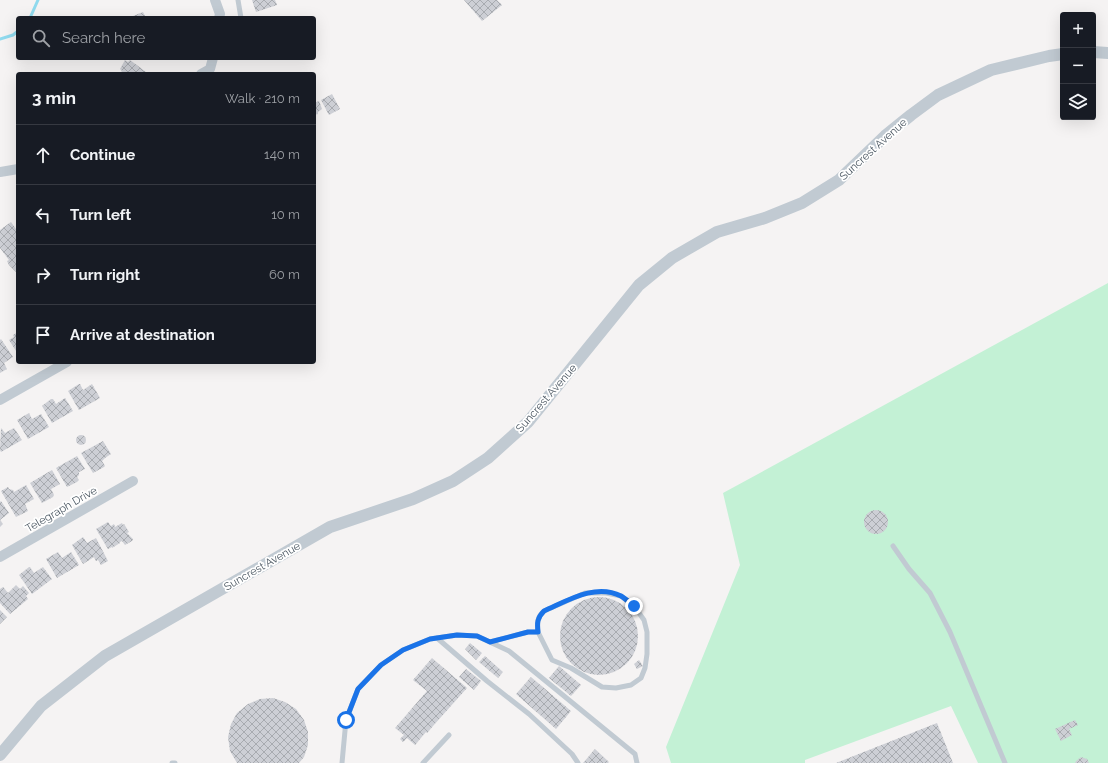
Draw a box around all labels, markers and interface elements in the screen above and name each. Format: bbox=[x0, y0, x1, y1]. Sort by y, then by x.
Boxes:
map controls bbox=[1060, 12, 1096, 120]
button: + bbox=[1060, 12, 1096, 48]
search box bbox=[16, 16, 316, 60]
icon: search bbox=[30, 27, 52, 49]
text: Search here bbox=[62, 29, 145, 47]
button: − bbox=[1060, 48, 1096, 84]
button: layers bbox=[1060, 84, 1096, 120]
text: 3 min bbox=[32, 88, 76, 108]
text: Walk · 210 m bbox=[225, 91, 300, 106]
street label: Suncrest Avenue bbox=[837, 115, 910, 183]
icon: ahead bbox=[32, 144, 54, 166]
text: Continue bbox=[70, 146, 135, 164]
text: 140 m bbox=[264, 147, 300, 162]
icon: left bbox=[32, 204, 54, 226]
text: Turn left bbox=[70, 206, 131, 224]
text: 10 m bbox=[271, 207, 300, 222]
icon: right bbox=[32, 264, 54, 286]
text: Turn right bbox=[70, 266, 140, 284]
text: 60 m bbox=[269, 267, 300, 282]
icon: arrive bbox=[32, 324, 54, 346]
text: Arrive at destination bbox=[70, 326, 215, 344]
street label: Suncrest Avenue bbox=[513, 361, 580, 435]
street label: Telegraph Drive bbox=[23, 483, 100, 535]
street label: Suncrest Avenue bbox=[222, 539, 303, 594]
route end bbox=[625, 597, 643, 615]
route start bbox=[337, 711, 355, 729]

